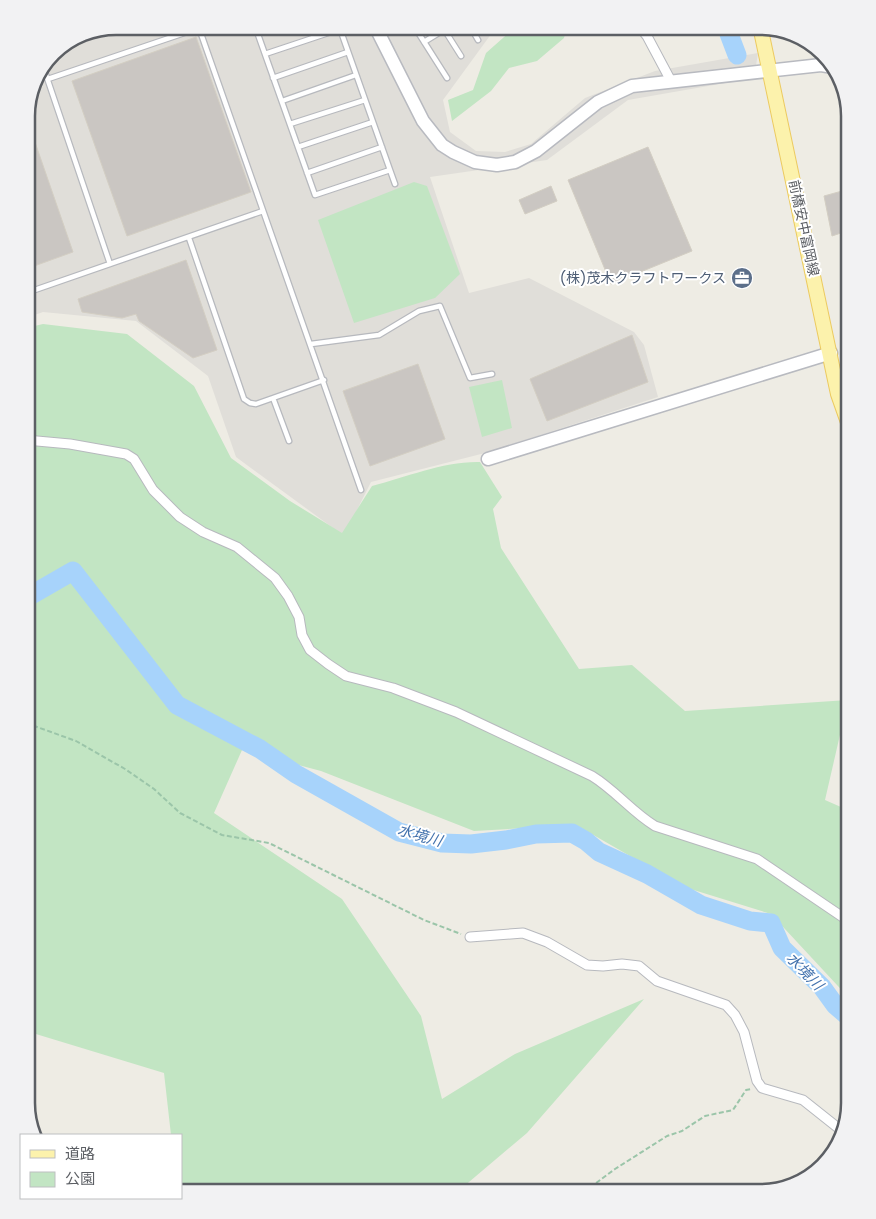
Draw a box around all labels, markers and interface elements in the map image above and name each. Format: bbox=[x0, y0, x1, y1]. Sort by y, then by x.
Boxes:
street label: 前橋安中富岡線 bbox=[784, 178, 824, 278]
office icon: (株)茂木クラフトワークス bbox=[730, 266, 754, 290]
place label: (株)茂木クラフトワークス bbox=[560, 268, 726, 288]
water label: 水境川 bbox=[395, 819, 446, 852]
water label: 水境川 bbox=[782, 948, 830, 996]
legend bbox=[20, 1134, 182, 1199]
text: 道路 bbox=[65, 1143, 95, 1164]
text: 公園 bbox=[65, 1168, 95, 1189]

